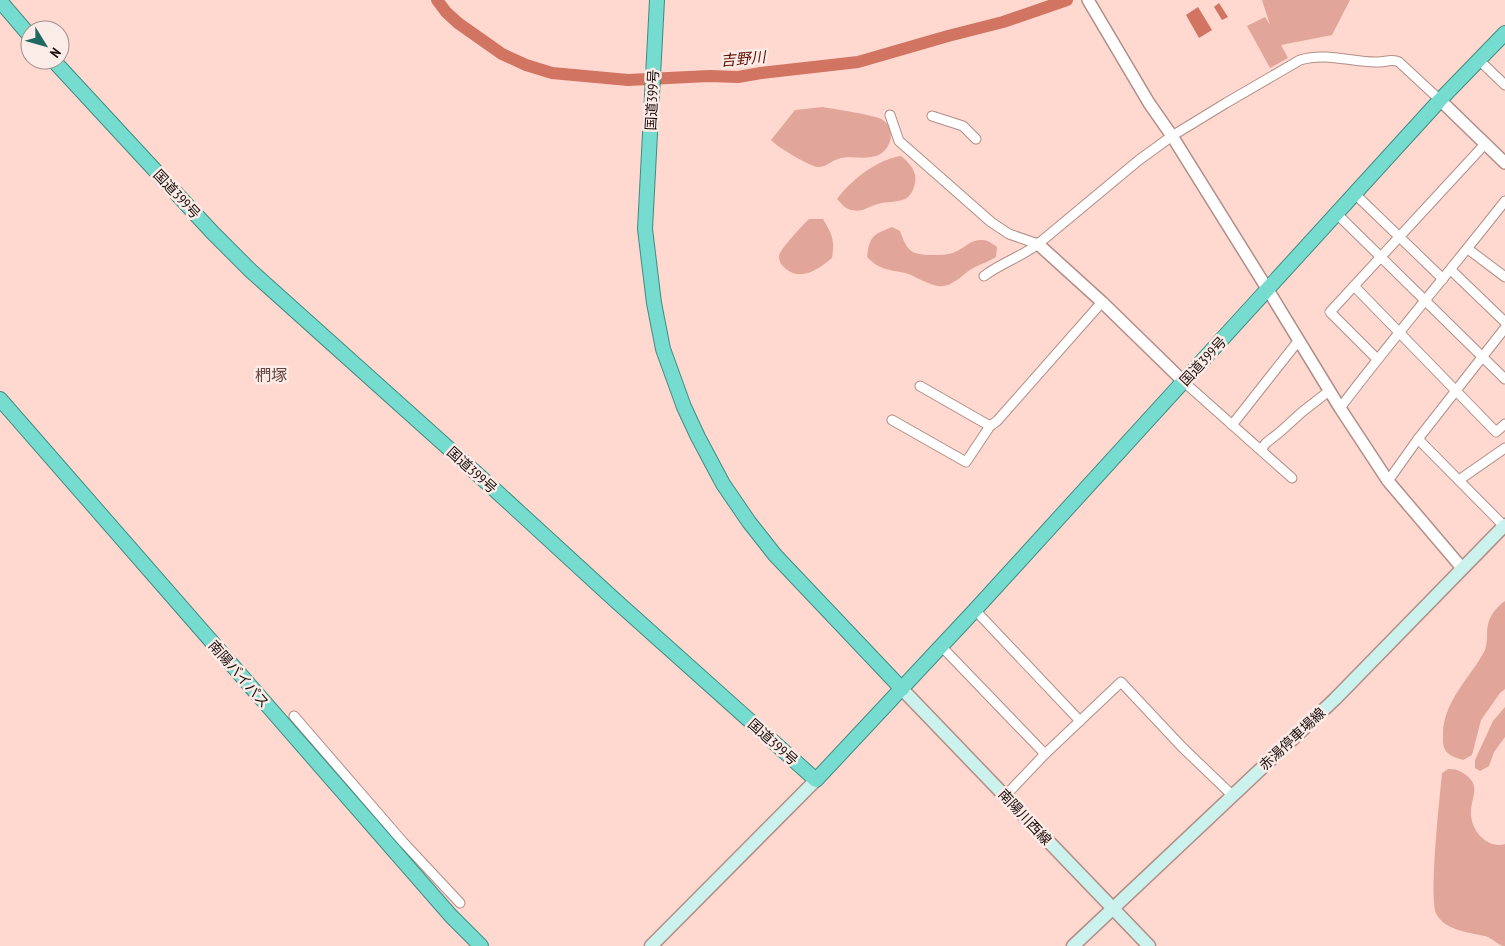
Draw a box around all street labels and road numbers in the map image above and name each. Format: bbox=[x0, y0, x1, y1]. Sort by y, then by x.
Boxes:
street label: 国道399号 bbox=[641, 69, 663, 131]
street label: 国道399号 bbox=[150, 166, 204, 222]
street label: 国道399号 bbox=[1176, 333, 1230, 389]
street label: 国道399号 bbox=[443, 443, 501, 497]
street label: 南陽バイパス bbox=[205, 636, 273, 712]
street label: 赤湯停車場線 bbox=[1255, 704, 1329, 774]
street label: 国道399号 bbox=[744, 715, 802, 769]
street label: 南陽川西線 bbox=[995, 785, 1055, 849]

